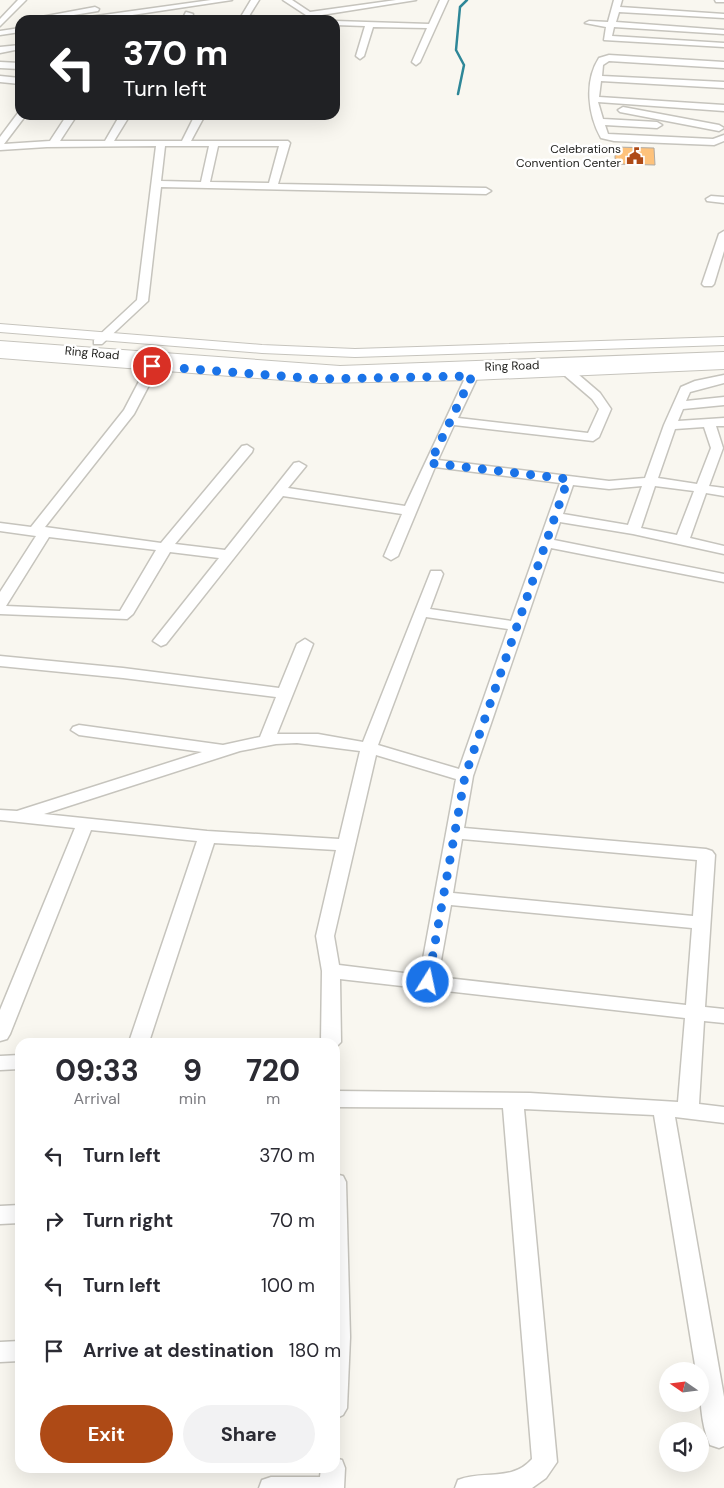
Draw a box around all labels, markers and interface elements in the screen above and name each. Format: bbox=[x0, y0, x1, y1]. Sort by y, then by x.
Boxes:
text: 370 m bbox=[123, 30, 228, 76]
icon: left bbox=[40, 35, 105, 100]
text: Turn left bbox=[123, 74, 207, 103]
place label: Celebrations Convention Center bbox=[516, 141, 622, 171]
public building icon: Celebrations Convention Center bbox=[625, 146, 645, 166]
street label: Ring Road bbox=[64, 343, 120, 363]
pin bbox=[131, 345, 173, 387]
icon: arrive bbox=[138, 352, 166, 380]
street label: Ring Road bbox=[484, 357, 540, 375]
position arrow bbox=[401, 955, 453, 1007]
text: 09:33 bbox=[55, 1051, 139, 1090]
text: 9 bbox=[183, 1051, 202, 1090]
text: 720 bbox=[246, 1051, 300, 1090]
text: Arrival bbox=[74, 1088, 120, 1109]
text: min bbox=[179, 1088, 206, 1109]
text: m bbox=[266, 1088, 280, 1109]
icon: left bbox=[40, 1142, 68, 1170]
text: Turn left bbox=[83, 1143, 161, 1168]
text: 370 m bbox=[259, 1143, 315, 1168]
icon: right bbox=[40, 1207, 68, 1235]
text: Turn right bbox=[83, 1208, 173, 1233]
text: 70 m bbox=[270, 1208, 315, 1233]
icon: left bbox=[40, 1272, 68, 1300]
text: Turn left bbox=[83, 1273, 161, 1298]
text: 100 m bbox=[261, 1273, 315, 1298]
icon: arrive bbox=[40, 1337, 68, 1365]
text: Arrive at destination bbox=[83, 1338, 274, 1363]
text: 180 m bbox=[289, 1338, 341, 1363]
north arrow bbox=[659, 1362, 709, 1412]
map controls bbox=[659, 1362, 709, 1472]
button: Exit bbox=[40, 1405, 173, 1463]
button: Share bbox=[183, 1405, 315, 1463]
button: sound bbox=[659, 1422, 709, 1472]

